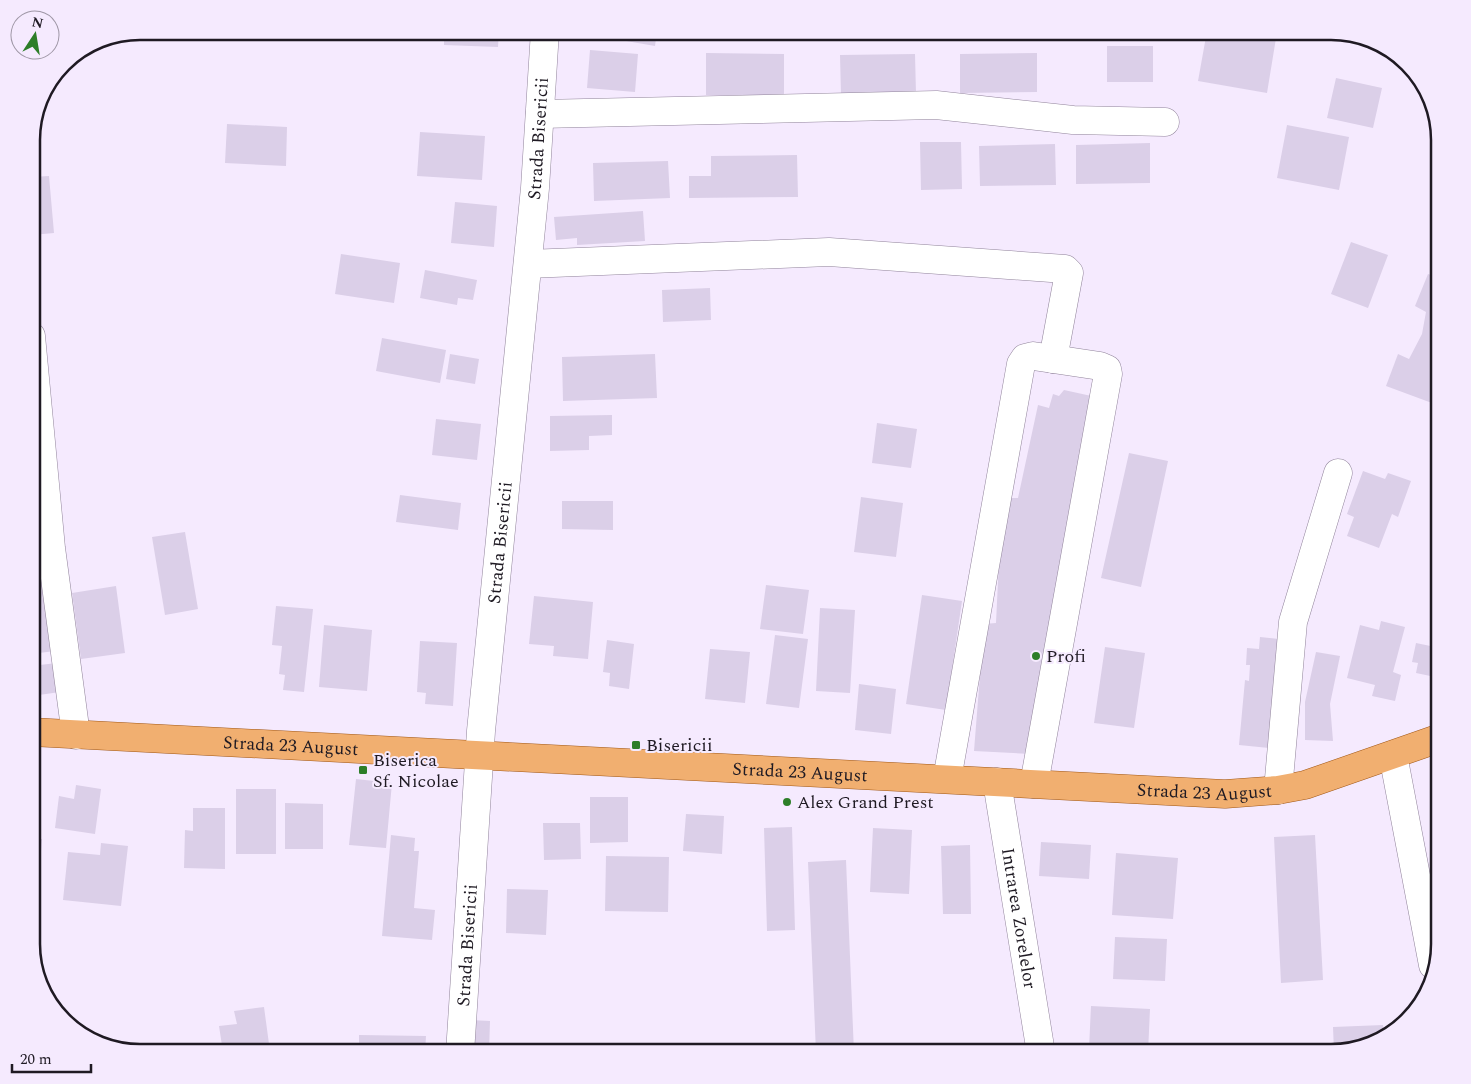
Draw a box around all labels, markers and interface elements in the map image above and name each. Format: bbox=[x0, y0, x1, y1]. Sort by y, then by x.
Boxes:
north arrow bbox=[10, 10, 60, 60]
text: N bbox=[30, 11, 45, 34]
street label: Strada Bisericii bbox=[521, 76, 556, 201]
street label: Strada Bisericii bbox=[481, 480, 520, 605]
place label: Profi bbox=[1046, 643, 1086, 670]
marker: Profi bbox=[1030, 650, 1042, 662]
street label: Strada 23 August bbox=[222, 729, 359, 763]
place label: Bisericii bbox=[646, 732, 713, 759]
marker: Bisericii bbox=[630, 739, 642, 751]
place label: Biserica Sf. Nicolae bbox=[373, 747, 459, 795]
street label: Strada 23 August bbox=[732, 755, 868, 789]
marker: Biserica Sf. Nicolae bbox=[357, 764, 369, 776]
street label: Strada 23 August bbox=[1136, 776, 1273, 808]
place label: Alex Grand Prest bbox=[797, 789, 934, 816]
marker: Alex Grand Prest bbox=[781, 796, 793, 808]
street label: Intrarea Zorelelor bbox=[994, 846, 1043, 991]
street label: Strada Bisericii bbox=[450, 883, 485, 1007]
scale bar bbox=[12, 1042, 91, 1074]
text: 20 m bbox=[20, 1048, 52, 1071]

